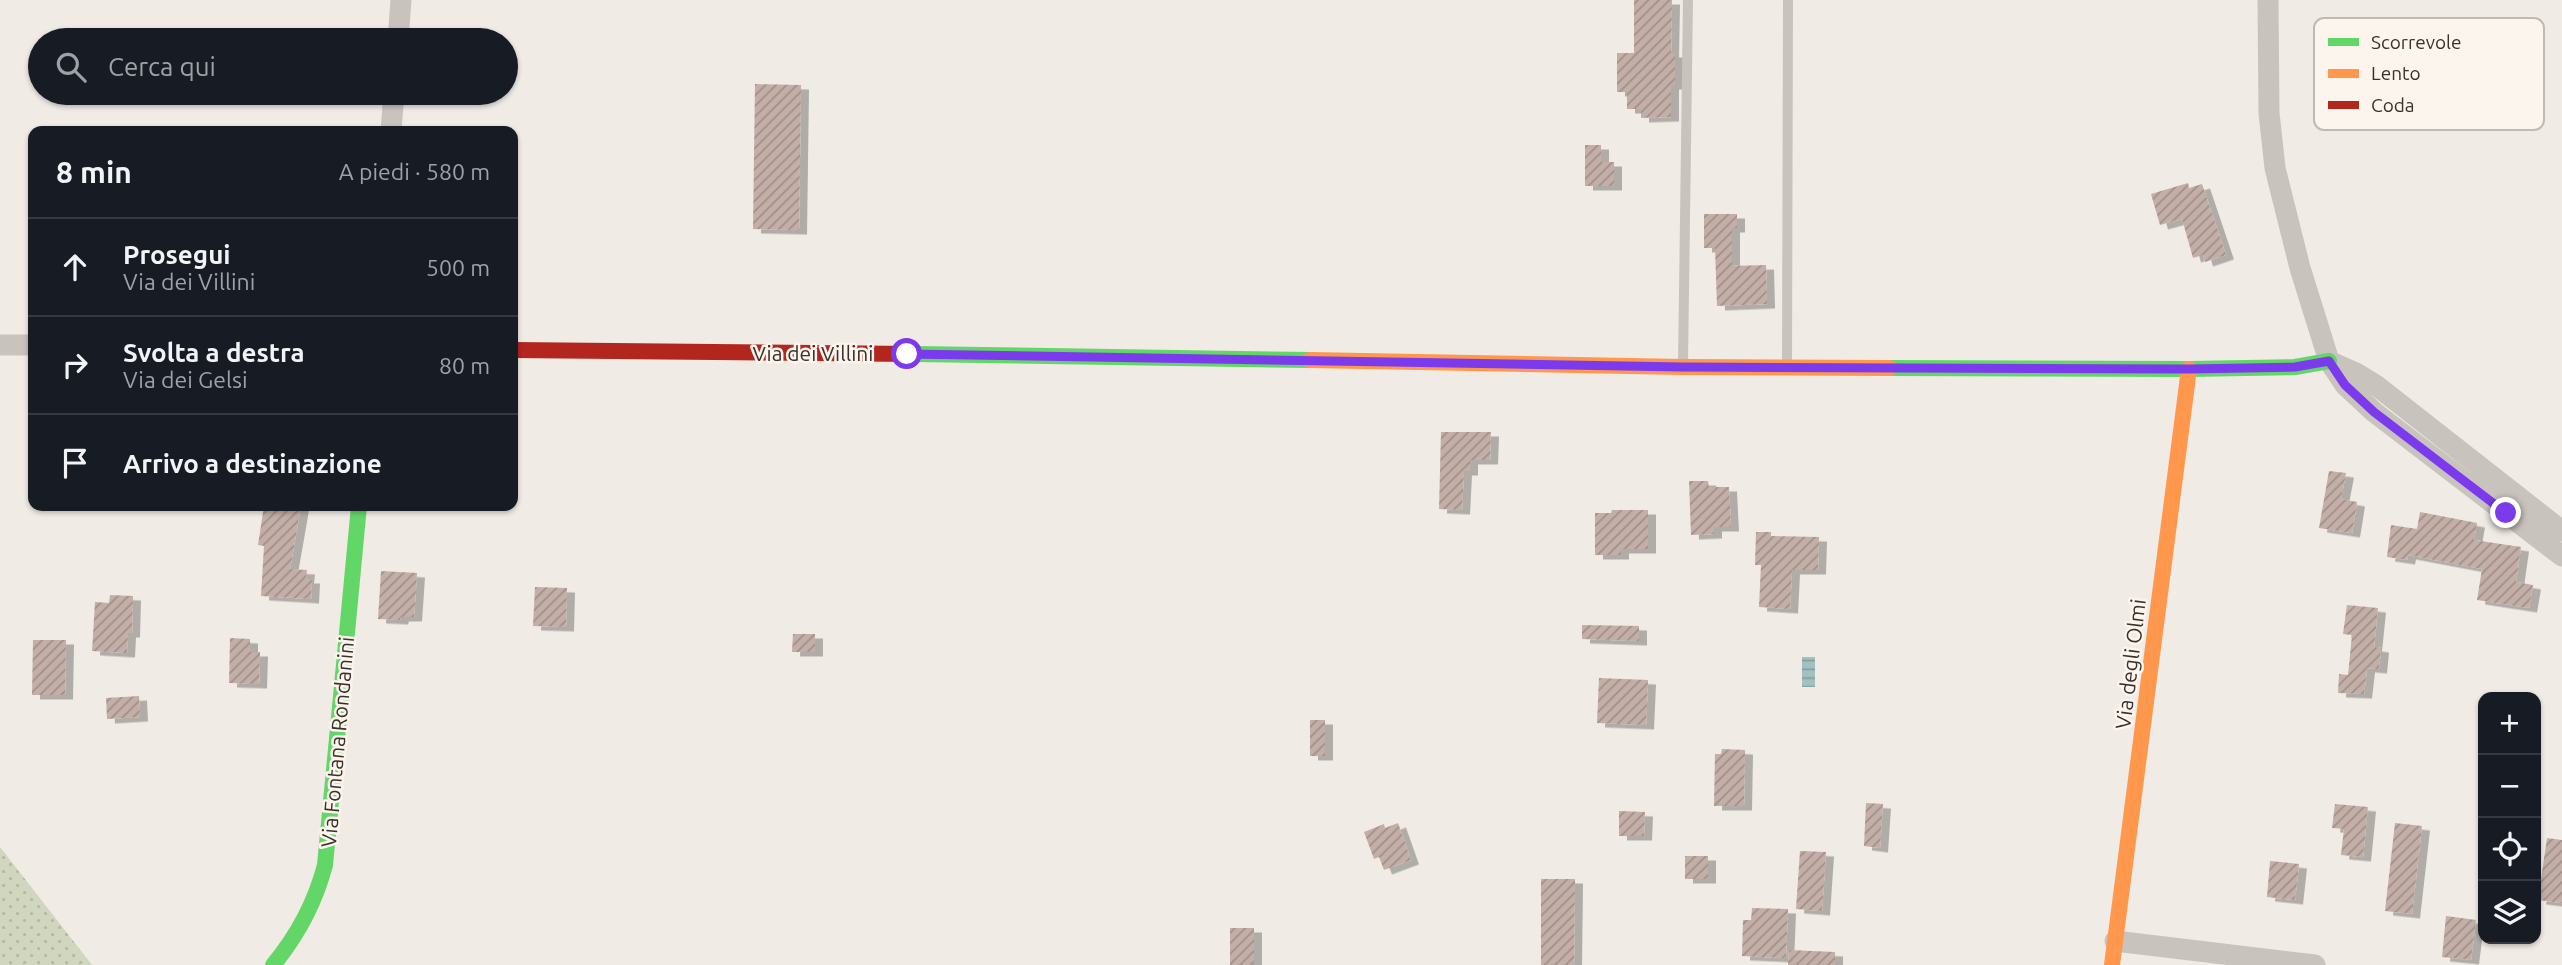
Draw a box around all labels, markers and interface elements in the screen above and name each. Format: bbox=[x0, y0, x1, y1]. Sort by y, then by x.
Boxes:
legend bbox=[2314, 18, 2544, 130]
search box bbox=[28, 28, 518, 105]
text: Scorrevole bbox=[2371, 31, 2462, 53]
icon: search bbox=[52, 48, 90, 86]
text: Cerca qui bbox=[108, 52, 216, 81]
text: Lento bbox=[2371, 62, 2421, 84]
text: Coda bbox=[2371, 94, 2415, 116]
text: 8 min bbox=[56, 155, 132, 189]
text: A piedi · 580 m bbox=[339, 159, 490, 184]
text: Prosegui bbox=[123, 240, 231, 269]
icon: ahead bbox=[56, 248, 94, 286]
text: 500 m bbox=[426, 255, 490, 280]
text: Via dei Villini bbox=[123, 269, 255, 294]
text: Svolta a destra bbox=[123, 338, 305, 367]
route start bbox=[891, 338, 922, 369]
street label: Via dei Villini bbox=[753, 341, 873, 365]
icon: right bbox=[56, 346, 94, 384]
text: 80 m bbox=[439, 353, 490, 378]
text: Via dei Gelsi bbox=[123, 367, 248, 392]
icon: arrive bbox=[56, 444, 94, 482]
text: Arrivo a destinazione bbox=[123, 449, 382, 478]
route end bbox=[2490, 497, 2521, 528]
street label: Via degli Olmi bbox=[2110, 597, 2150, 731]
street label: Via Fontana Rondanini bbox=[316, 636, 358, 848]
map controls bbox=[2478, 692, 2541, 944]
button: + bbox=[2478, 692, 2541, 755]
button: − bbox=[2478, 755, 2541, 818]
button: locate bbox=[2478, 818, 2541, 881]
button: layers bbox=[2478, 881, 2541, 944]

